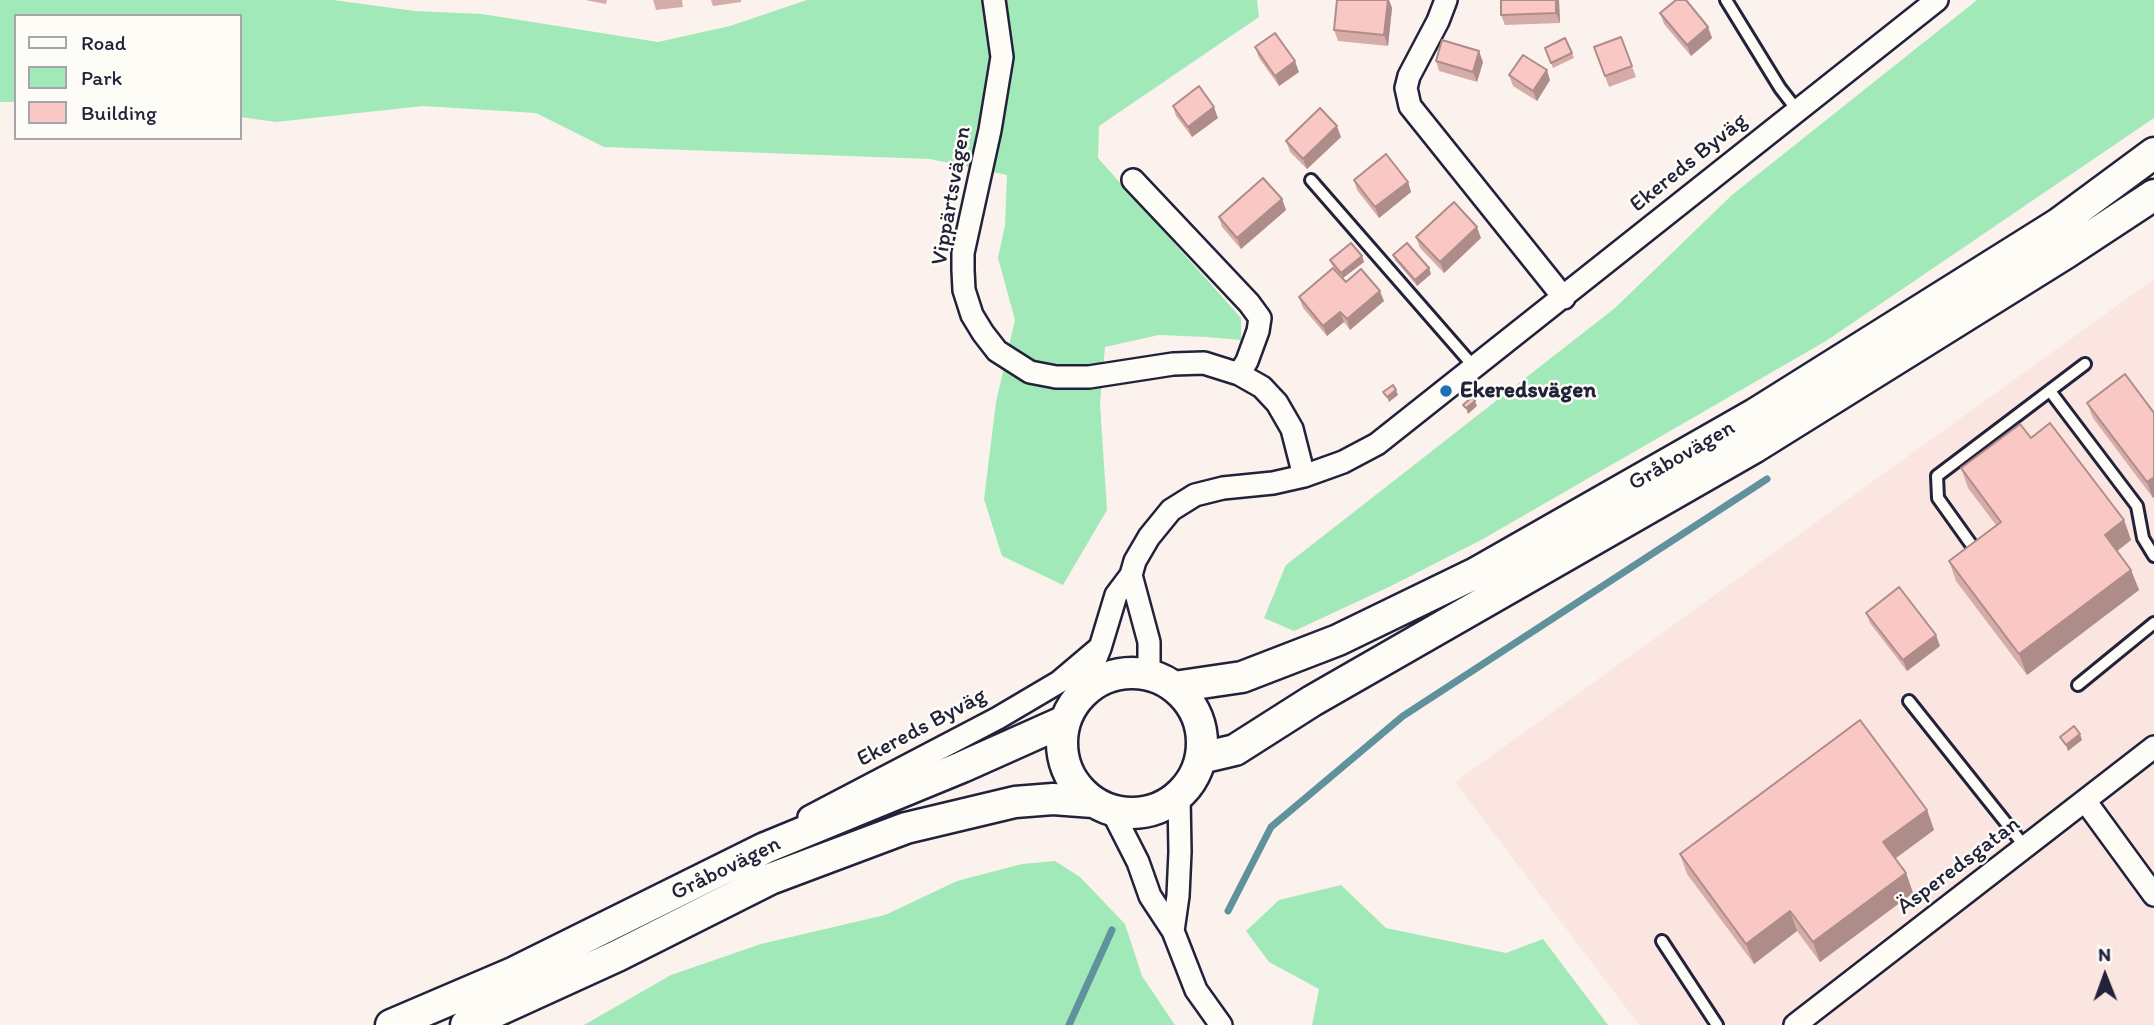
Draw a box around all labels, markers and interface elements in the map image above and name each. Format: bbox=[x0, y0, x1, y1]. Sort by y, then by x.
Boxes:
legend bbox=[14, 14, 242, 140]
text: Road bbox=[81, 30, 126, 55]
text: Park bbox=[81, 65, 122, 90]
text: Building bbox=[81, 100, 157, 125]
street label: Ekereds Byväg bbox=[1625, 107, 1753, 219]
street label: Vippärtsvägen bbox=[926, 124, 978, 268]
place label: Ekeredsvägen bbox=[1460, 377, 1596, 405]
marker: Ekeredsvägen bbox=[1438, 383, 1454, 399]
street label: Gråbovägen bbox=[1624, 414, 1740, 498]
street label: Ekereds Byväg bbox=[852, 682, 992, 774]
street label: Äsperedsgatan bbox=[1892, 811, 2026, 921]
street label: Gråbovägen bbox=[667, 831, 785, 907]
north arrow bbox=[2070, 941, 2140, 1011]
text: N bbox=[2098, 943, 2111, 966]

